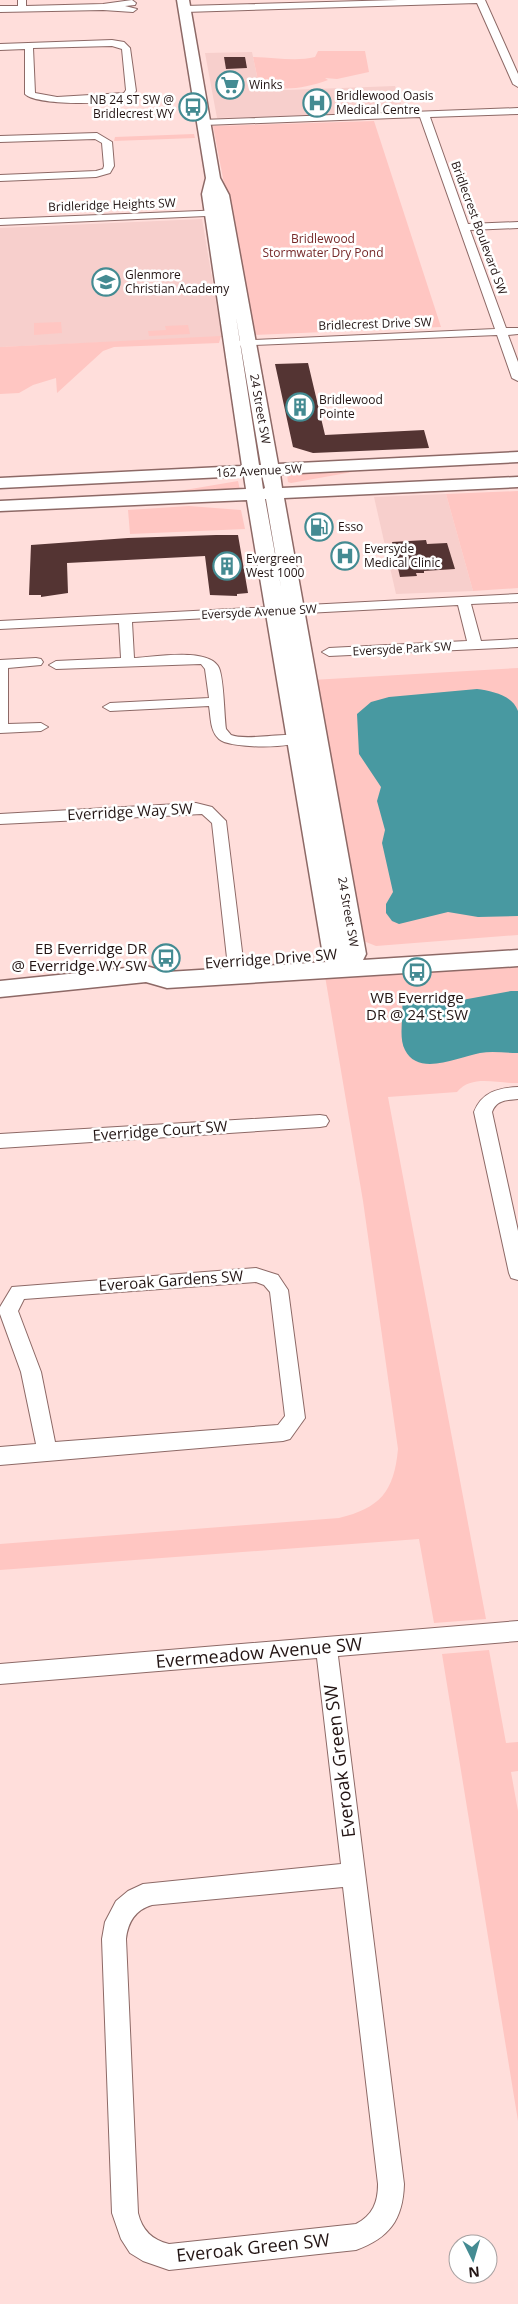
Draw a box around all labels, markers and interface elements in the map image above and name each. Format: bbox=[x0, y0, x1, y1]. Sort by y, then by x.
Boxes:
supermarket icon: Winks bbox=[215, 70, 245, 100]
place label: Winks bbox=[249, 76, 283, 93]
place label: Bridlewood Oasis Medical Centre bbox=[336, 87, 434, 118]
hospital icon: Bridlewood Oasis Medical Centre bbox=[302, 88, 332, 118]
place label: NB 24 ST SW @ Bridlecrest WY bbox=[89, 91, 174, 122]
bus stop icon: NB 24 ST SW @ Bridlecrest WY bbox=[178, 92, 208, 122]
street label: Bridlecrest Boulevard SW bbox=[447, 159, 512, 297]
street label: Bridleridge Heights SW bbox=[48, 194, 176, 215]
park label: Bridlewood Stormwater Dry Pond bbox=[263, 230, 383, 261]
place label: Glenmore Christian Academy bbox=[125, 266, 230, 297]
school or university icon: Glenmore Christian Academy bbox=[91, 267, 121, 297]
street label: Bridlecrest Drive SW bbox=[318, 313, 432, 334]
street label: 24 Street SW bbox=[246, 372, 275, 445]
place label: Bridlewood Pointe bbox=[319, 391, 383, 422]
building icon: Bridlewood Pointe bbox=[285, 392, 315, 422]
street label: 162 Avenue SW bbox=[215, 460, 302, 481]
fuel station icon: Esso bbox=[304, 512, 334, 542]
place label: Esso bbox=[338, 518, 363, 535]
place label: Eversyde Medical Clinic bbox=[364, 540, 440, 571]
hospital icon: Eversyde Medical Clinic bbox=[330, 541, 360, 571]
place label: Evergreen West 1000 bbox=[246, 550, 305, 581]
building icon: Evergreen West 1000 bbox=[212, 551, 242, 581]
street label: Eversyde Avenue SW bbox=[201, 600, 317, 623]
street label: Eversyde Park SW bbox=[352, 637, 452, 660]
street label: Everridge Way SW bbox=[67, 798, 193, 824]
street label: 24 Street SW bbox=[334, 875, 363, 948]
place label: EB Everridge DR @ Everridge WY SW bbox=[12, 938, 148, 975]
bus stop icon: EB Everridge DR @ Everridge WY SW bbox=[151, 943, 181, 973]
street label: Everridge Drive SW bbox=[204, 943, 338, 973]
bus stop icon: WB Everridge DR @ 24 St SW bbox=[402, 957, 432, 987]
place label: WB Everridge DR @ 24 St SW bbox=[366, 987, 468, 1024]
street label: Everridge Court SW bbox=[92, 1115, 228, 1145]
street label: Everoak Gardens SW bbox=[98, 1265, 244, 1295]
street label: Evermeadow Avenue SW bbox=[154, 1631, 364, 1673]
street label: Everoak Green SW bbox=[318, 1683, 360, 1839]
street label: Everoak Green SW bbox=[175, 2227, 331, 2267]
north arrow bbox=[448, 2234, 498, 2284]
text: N bbox=[468, 2262, 481, 2282]

